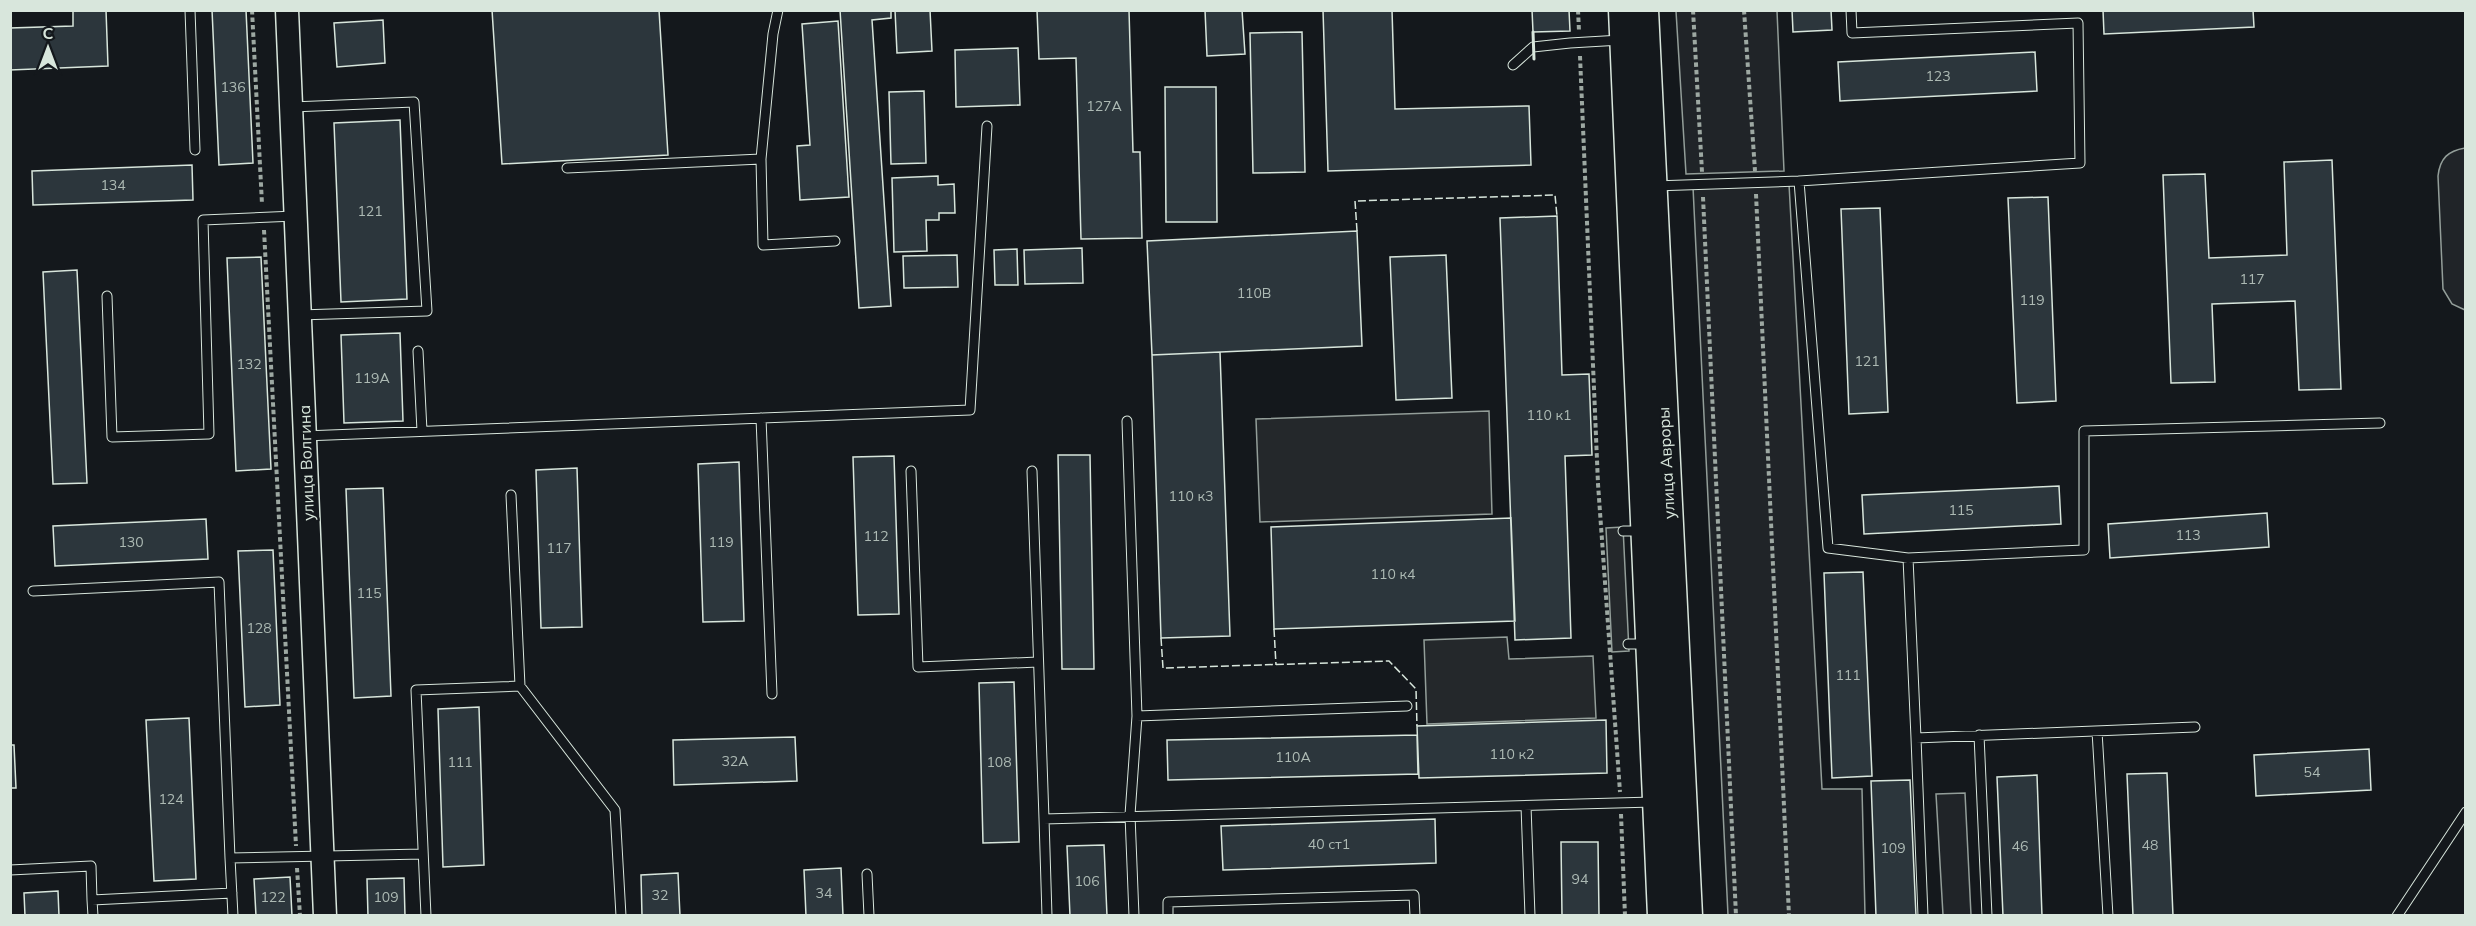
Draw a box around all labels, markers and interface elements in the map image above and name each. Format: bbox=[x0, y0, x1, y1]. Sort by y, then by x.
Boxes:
north arrow bbox=[18, 18, 78, 78]
text: С bbox=[43, 23, 54, 43]
house number: 123 bbox=[1925, 67, 1951, 85]
house number: 136 bbox=[220, 78, 246, 96]
house number: 127А bbox=[1086, 97, 1122, 115]
house number: 134 bbox=[100, 176, 126, 194]
house number: 121 bbox=[357, 202, 383, 220]
house number: 117 bbox=[2239, 270, 2265, 288]
house number: 110В bbox=[1237, 284, 1271, 302]
house number: 119 bbox=[2019, 291, 2045, 309]
house number: 121 bbox=[1854, 352, 1880, 370]
house number: 132 bbox=[236, 355, 262, 373]
house number: 119А bbox=[354, 369, 390, 387]
street label: улица Волгина bbox=[294, 405, 318, 521]
house number: 110 к1 bbox=[1527, 406, 1571, 424]
street label: улица Авроры bbox=[1653, 406, 1679, 520]
house number: 110 к3 bbox=[1169, 487, 1213, 505]
house number: 115 bbox=[1948, 501, 1974, 519]
house number: 113 bbox=[2175, 526, 2201, 544]
house number: 112 bbox=[863, 527, 889, 545]
house number: 130 bbox=[118, 533, 144, 551]
house number: 119 bbox=[708, 533, 734, 551]
house number: 117 bbox=[546, 539, 572, 557]
house number: 110 к4 bbox=[1371, 565, 1416, 583]
house number: 115 bbox=[356, 584, 382, 602]
house number: 128 bbox=[246, 619, 272, 637]
house number: 111 bbox=[1835, 666, 1861, 684]
house number: 110 к2 bbox=[1490, 745, 1534, 763]
house number: 110А bbox=[1275, 748, 1311, 766]
house number: 32А bbox=[721, 752, 749, 770]
house number: 111 bbox=[447, 753, 473, 771]
house number: 108 bbox=[986, 753, 1012, 771]
house number: 54 bbox=[2304, 763, 2321, 781]
house number: 124 bbox=[158, 790, 184, 808]
house number: 40 ст1 bbox=[1308, 835, 1350, 853]
house number: 48 bbox=[2142, 836, 2158, 854]
house number: 46 bbox=[2012, 837, 2028, 855]
house number: 109 bbox=[1880, 839, 1906, 857]
house number: 94 bbox=[1572, 870, 1589, 888]
house number: 106 bbox=[1074, 872, 1100, 890]
house number: 34 bbox=[816, 884, 833, 902]
house number: 32 bbox=[652, 886, 668, 904]
house number: 122 bbox=[260, 888, 286, 906]
house number: 109 bbox=[373, 888, 399, 906]

